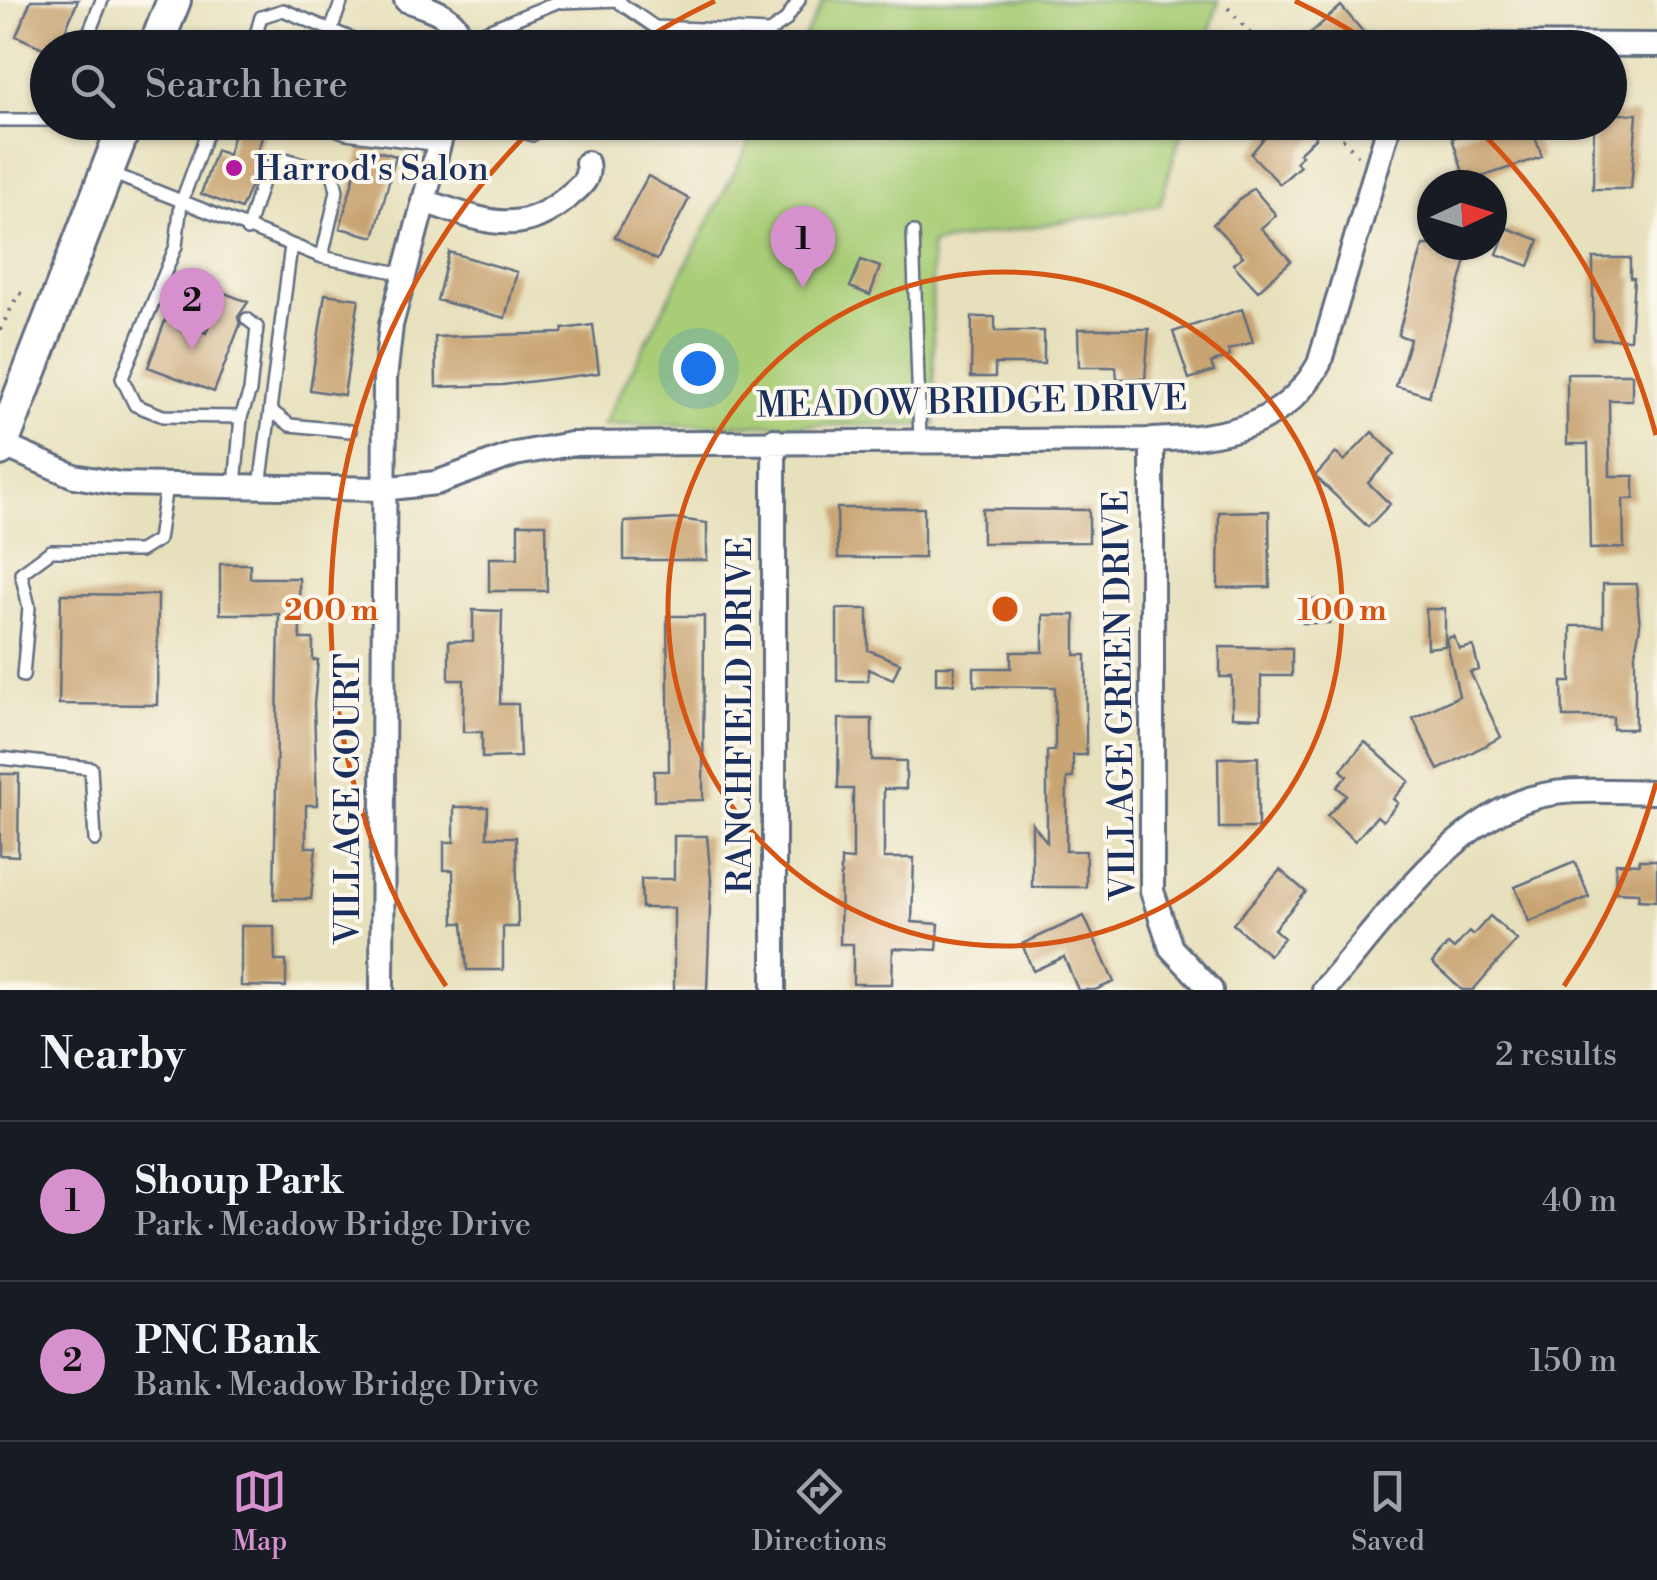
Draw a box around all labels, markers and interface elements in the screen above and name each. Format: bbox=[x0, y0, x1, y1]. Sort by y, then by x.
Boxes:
search box bbox=[30, 30, 1627, 140]
icon: search bbox=[65, 58, 120, 113]
text: Search here bbox=[145, 62, 348, 109]
place label: Harrod's Salon bbox=[254, 148, 489, 191]
marker: Harrod's Salon bbox=[223, 157, 245, 179]
north arrow bbox=[1417, 170, 1507, 260]
pin: 1 bbox=[770, 206, 836, 288]
pin: 2 bbox=[160, 268, 224, 350]
your location bbox=[673, 343, 724, 394]
street label: MEADOW BRIDGE DRIVE bbox=[756, 377, 1188, 428]
street label: VILLAGE GREEN DRIVE bbox=[1095, 489, 1146, 902]
street label: RANCHFIELD DRIVE bbox=[719, 536, 762, 894]
centre of rings bbox=[987, 591, 1023, 627]
text: 200 m bbox=[284, 592, 378, 630]
text: 100 m bbox=[1297, 592, 1387, 630]
street label: VILLAGE COURT bbox=[327, 653, 370, 946]
text: Nearby bbox=[40, 1029, 185, 1082]
text: 2 results bbox=[1495, 1035, 1617, 1075]
text: Shoup Park bbox=[135, 1158, 343, 1205]
text: 1 bbox=[65, 1181, 80, 1221]
text: 40 m bbox=[1542, 1181, 1617, 1221]
text: Park · Meadow Bridge Drive bbox=[135, 1205, 531, 1245]
text: PNC Bank bbox=[135, 1318, 320, 1365]
text: 2 bbox=[62, 1341, 83, 1381]
text: 150 m bbox=[1530, 1341, 1617, 1381]
text: Bank · Meadow Bridge Drive bbox=[135, 1365, 539, 1405]
tab: Map bbox=[232, 1464, 287, 1559]
tab: Directions bbox=[752, 1464, 887, 1559]
tab: Saved bbox=[1351, 1464, 1425, 1559]

